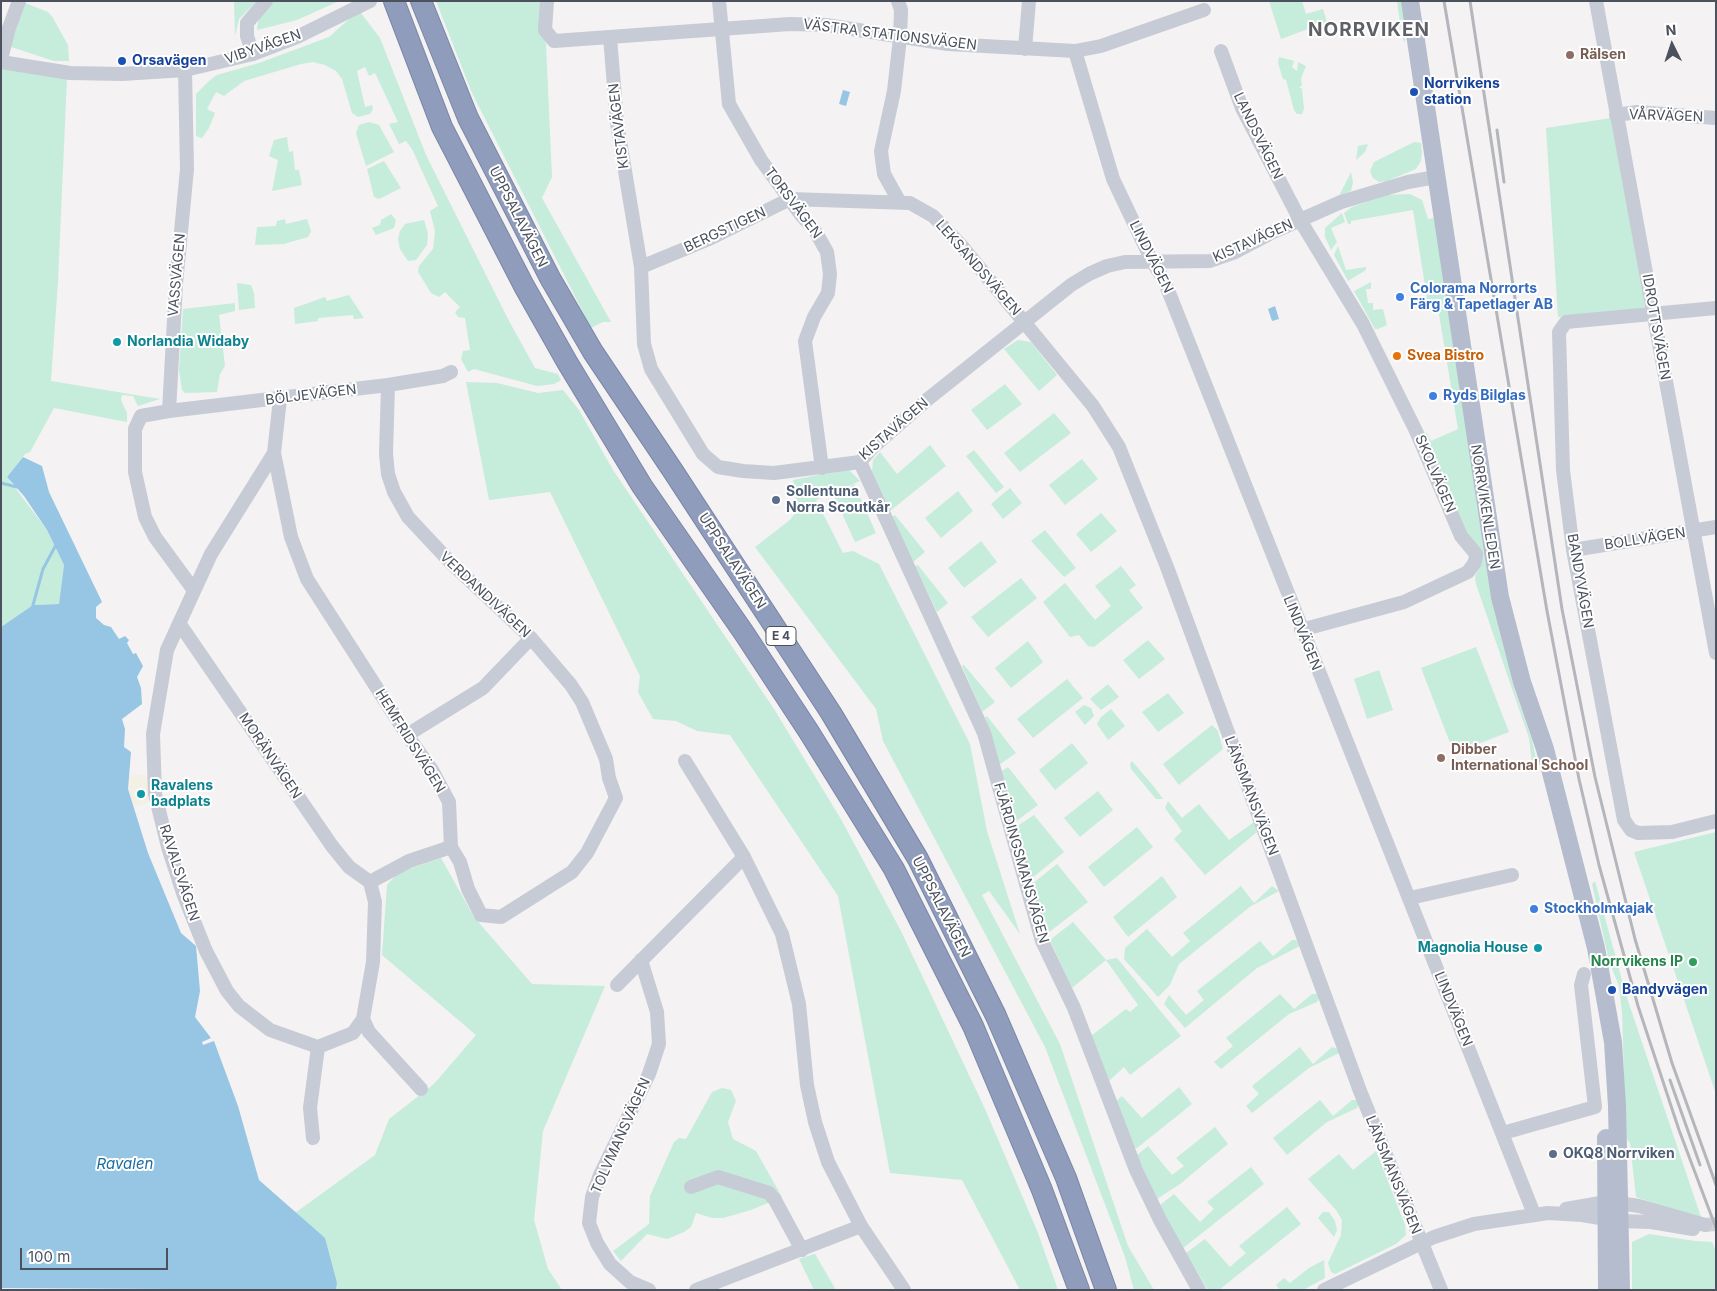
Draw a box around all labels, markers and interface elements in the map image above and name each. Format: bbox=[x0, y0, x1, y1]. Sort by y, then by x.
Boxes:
street label: VÄSTRA STATIONSVÄGEN bbox=[802, 16, 978, 54]
district label: NORRVIKEN bbox=[1307, 19, 1431, 41]
north arrow bbox=[1647, 20, 1697, 70]
text: N bbox=[1665, 21, 1677, 38]
street label: VIBYVÄGEN bbox=[223, 26, 303, 68]
place label: Rälsen bbox=[1580, 47, 1626, 63]
marker: Rälsen bbox=[1564, 49, 1576, 61]
place label: Orsavägen bbox=[132, 53, 207, 69]
marker: Orsavägen bbox=[116, 55, 128, 67]
place label: Norrvikens station bbox=[1424, 76, 1500, 108]
street label: KISTAVÄGEN bbox=[605, 82, 633, 170]
marker: Norrvikens station bbox=[1408, 86, 1420, 98]
street label: LANDSVÄGEN bbox=[1230, 90, 1286, 182]
street label: VÅRVÄGEN bbox=[1629, 106, 1703, 126]
street label: UPPSALAVÄGEN bbox=[485, 164, 551, 270]
street label: TORSVÄGEN bbox=[761, 164, 825, 242]
street label: BERGSTIGEN bbox=[681, 204, 769, 256]
street label: KISTAVÄGEN bbox=[1210, 216, 1296, 266]
street label: LEKSANDSVÄGEN bbox=[932, 217, 1024, 319]
street label: LINDVÄGEN bbox=[1126, 218, 1176, 296]
street label: VASSVÄGEN bbox=[165, 233, 189, 317]
street label: IDROTTSVÄGEN bbox=[1638, 273, 1674, 381]
place label: Colorama Norrorts Färg & Tapetlager AB bbox=[1410, 281, 1553, 314]
marker: Colorama Norrorts Färg & Tapetlager AB bbox=[1394, 291, 1406, 303]
place label: Norlandia Widaby bbox=[127, 334, 249, 350]
marker: Norlandia Widaby bbox=[111, 336, 123, 348]
place label: Svea Bistro bbox=[1407, 348, 1484, 364]
marker: Svea Bistro bbox=[1391, 350, 1403, 362]
street label: BÖLJEVÄGEN bbox=[265, 381, 357, 409]
place label: Ryds Bilglas bbox=[1443, 388, 1526, 404]
marker: Ryds Bilglas bbox=[1427, 390, 1439, 402]
street label: KISTAVÄGEN bbox=[856, 394, 932, 464]
street label: SKOLVÄGEN bbox=[1411, 433, 1459, 515]
street label: NORRVIKENLEDEN bbox=[1467, 443, 1503, 571]
place label: Sollentuna Norra Scoutkår bbox=[786, 484, 890, 516]
marker: Sollentuna Norra Scoutkår bbox=[770, 494, 782, 506]
street label: UPPSALAVÄGEN bbox=[695, 510, 769, 612]
street label: BOLLVÄGEN bbox=[1603, 524, 1687, 554]
street label: BANDYVÄGEN bbox=[1563, 532, 1597, 630]
street label: VERDANDIVÄGEN bbox=[436, 549, 534, 641]
street label: LINDVÄGEN bbox=[1279, 593, 1325, 673]
road number: E 4 bbox=[766, 626, 796, 646]
street label: HEMFRIDSVÄGEN bbox=[371, 686, 449, 796]
street label: MORÄNVÄGEN bbox=[235, 710, 305, 802]
street label: LÄNSMANSVÄGEN bbox=[1221, 734, 1281, 858]
place label: Dibber International School bbox=[1451, 742, 1588, 774]
marker: Dibber International School bbox=[1435, 752, 1447, 764]
place label: Ravalens badplats bbox=[151, 778, 213, 810]
street label: FJÄRDINGSMANSVÄGEN bbox=[990, 781, 1052, 945]
marker: Ravalens badplats bbox=[135, 788, 147, 800]
street label: RAVALSVÄGEN bbox=[156, 823, 202, 923]
street label: UPPSALAVÄGEN bbox=[908, 854, 974, 960]
place label: Stockholmkajak bbox=[1544, 901, 1653, 917]
marker: Stockholmkajak bbox=[1528, 903, 1540, 915]
place label: Magnolia House bbox=[1418, 940, 1528, 956]
marker: Magnolia House bbox=[1532, 942, 1544, 954]
place label: Norrvikens IP bbox=[1591, 954, 1683, 970]
marker: Norrvikens IP bbox=[1687, 956, 1699, 968]
street label: LINDVÄGEN bbox=[1430, 969, 1476, 1049]
place label: Bandyvägen bbox=[1622, 982, 1708, 998]
marker: Bandyvägen bbox=[1606, 984, 1618, 996]
street label: TOLVMANSVÄGEN bbox=[588, 1075, 654, 1197]
street label: LÄNSMANSVÄGEN bbox=[1362, 1113, 1424, 1237]
place label: OKQ8 Norrviken bbox=[1563, 1146, 1675, 1162]
marker: OKQ8 Norrviken bbox=[1547, 1148, 1559, 1160]
water label: Ravalen bbox=[97, 1155, 153, 1173]
scale bar bbox=[22, 1238, 170, 1270]
text: 100 m bbox=[28, 1247, 70, 1266]

